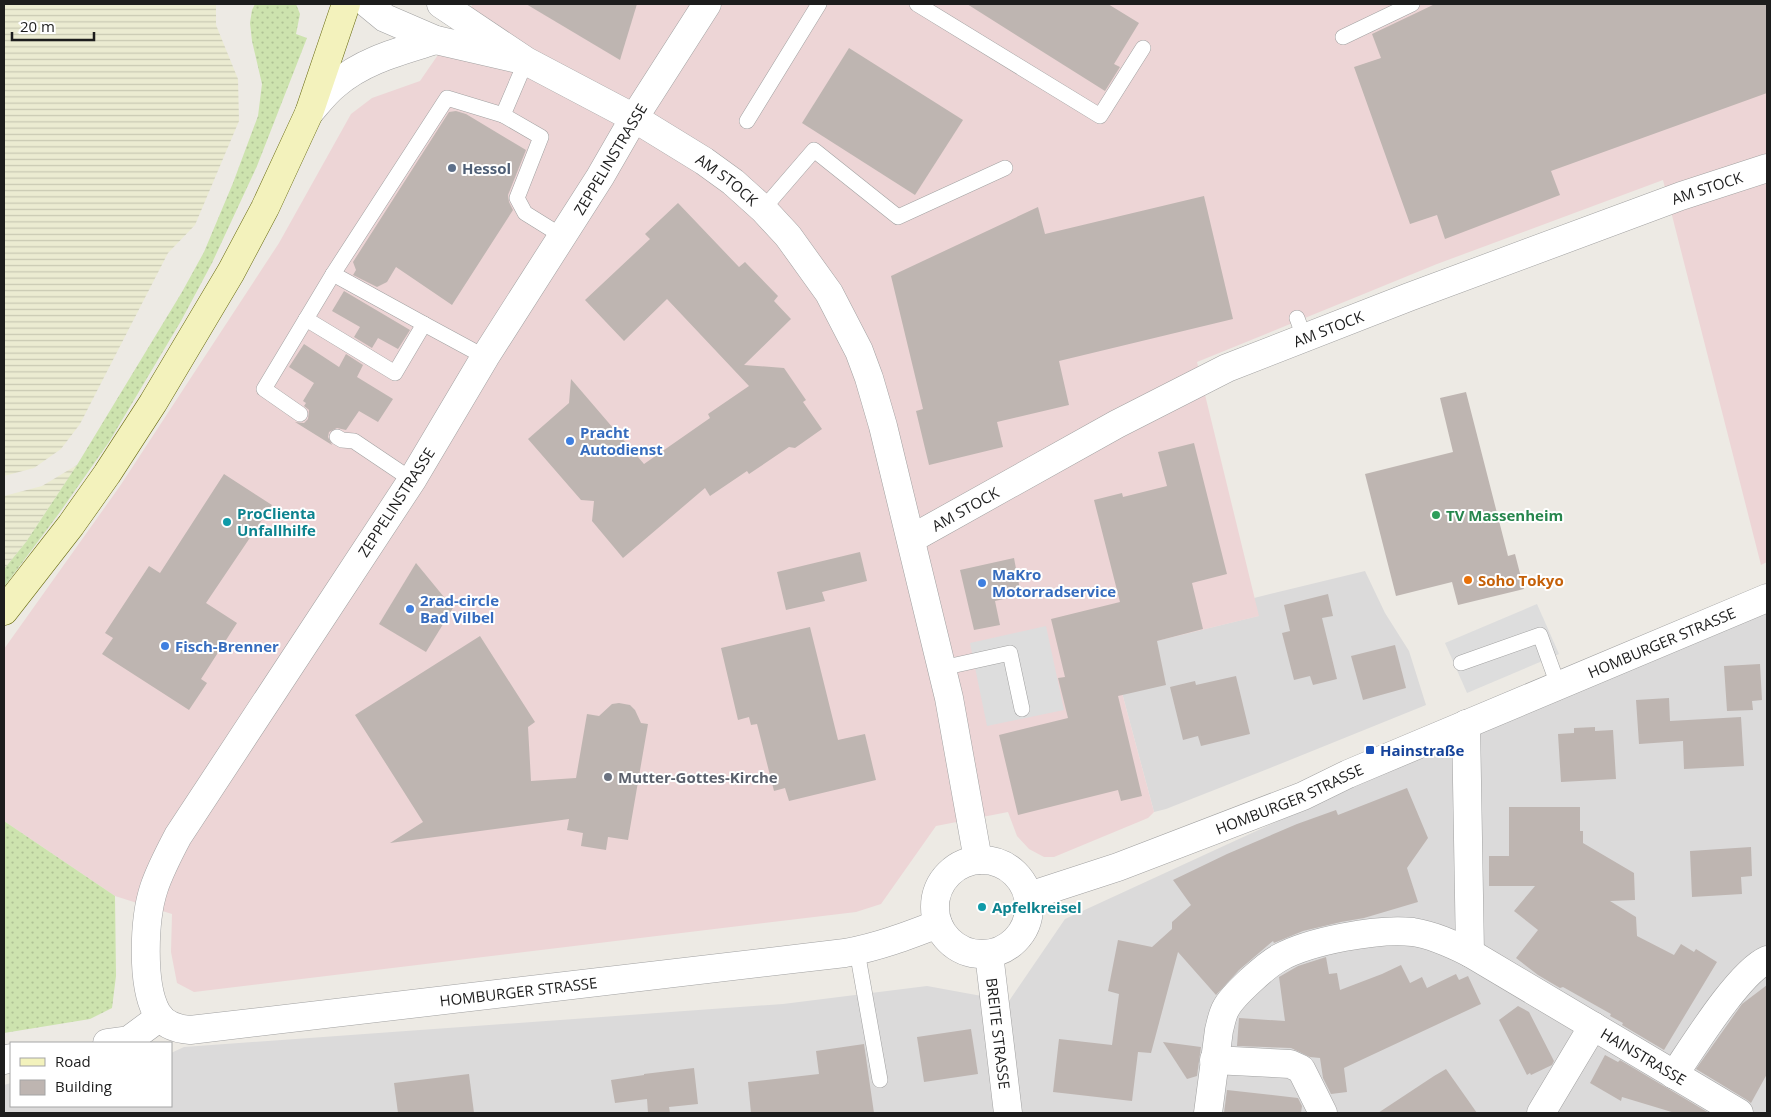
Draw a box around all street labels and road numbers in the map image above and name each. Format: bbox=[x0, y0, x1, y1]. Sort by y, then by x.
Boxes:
street label: ZEPPELINSTRASSE bbox=[569, 100, 651, 218]
street label: AM STOCK bbox=[692, 149, 763, 210]
street label: AM STOCK bbox=[1668, 166, 1746, 209]
street label: AM STOCK bbox=[1290, 306, 1367, 351]
street label: ZEPPELINSTRASSE bbox=[353, 443, 439, 561]
street label: AM STOCK bbox=[928, 482, 1003, 535]
street label: HOMBURGER STRASSE bbox=[1585, 602, 1739, 682]
street label: HOMBURGER STRASSE bbox=[1213, 759, 1366, 839]
street label: HOMBURGER STRASSE bbox=[438, 972, 598, 1011]
street label: BREITE STRASSE bbox=[982, 977, 1015, 1090]
street label: HAINSTRASSE bbox=[1597, 1023, 1690, 1089]

